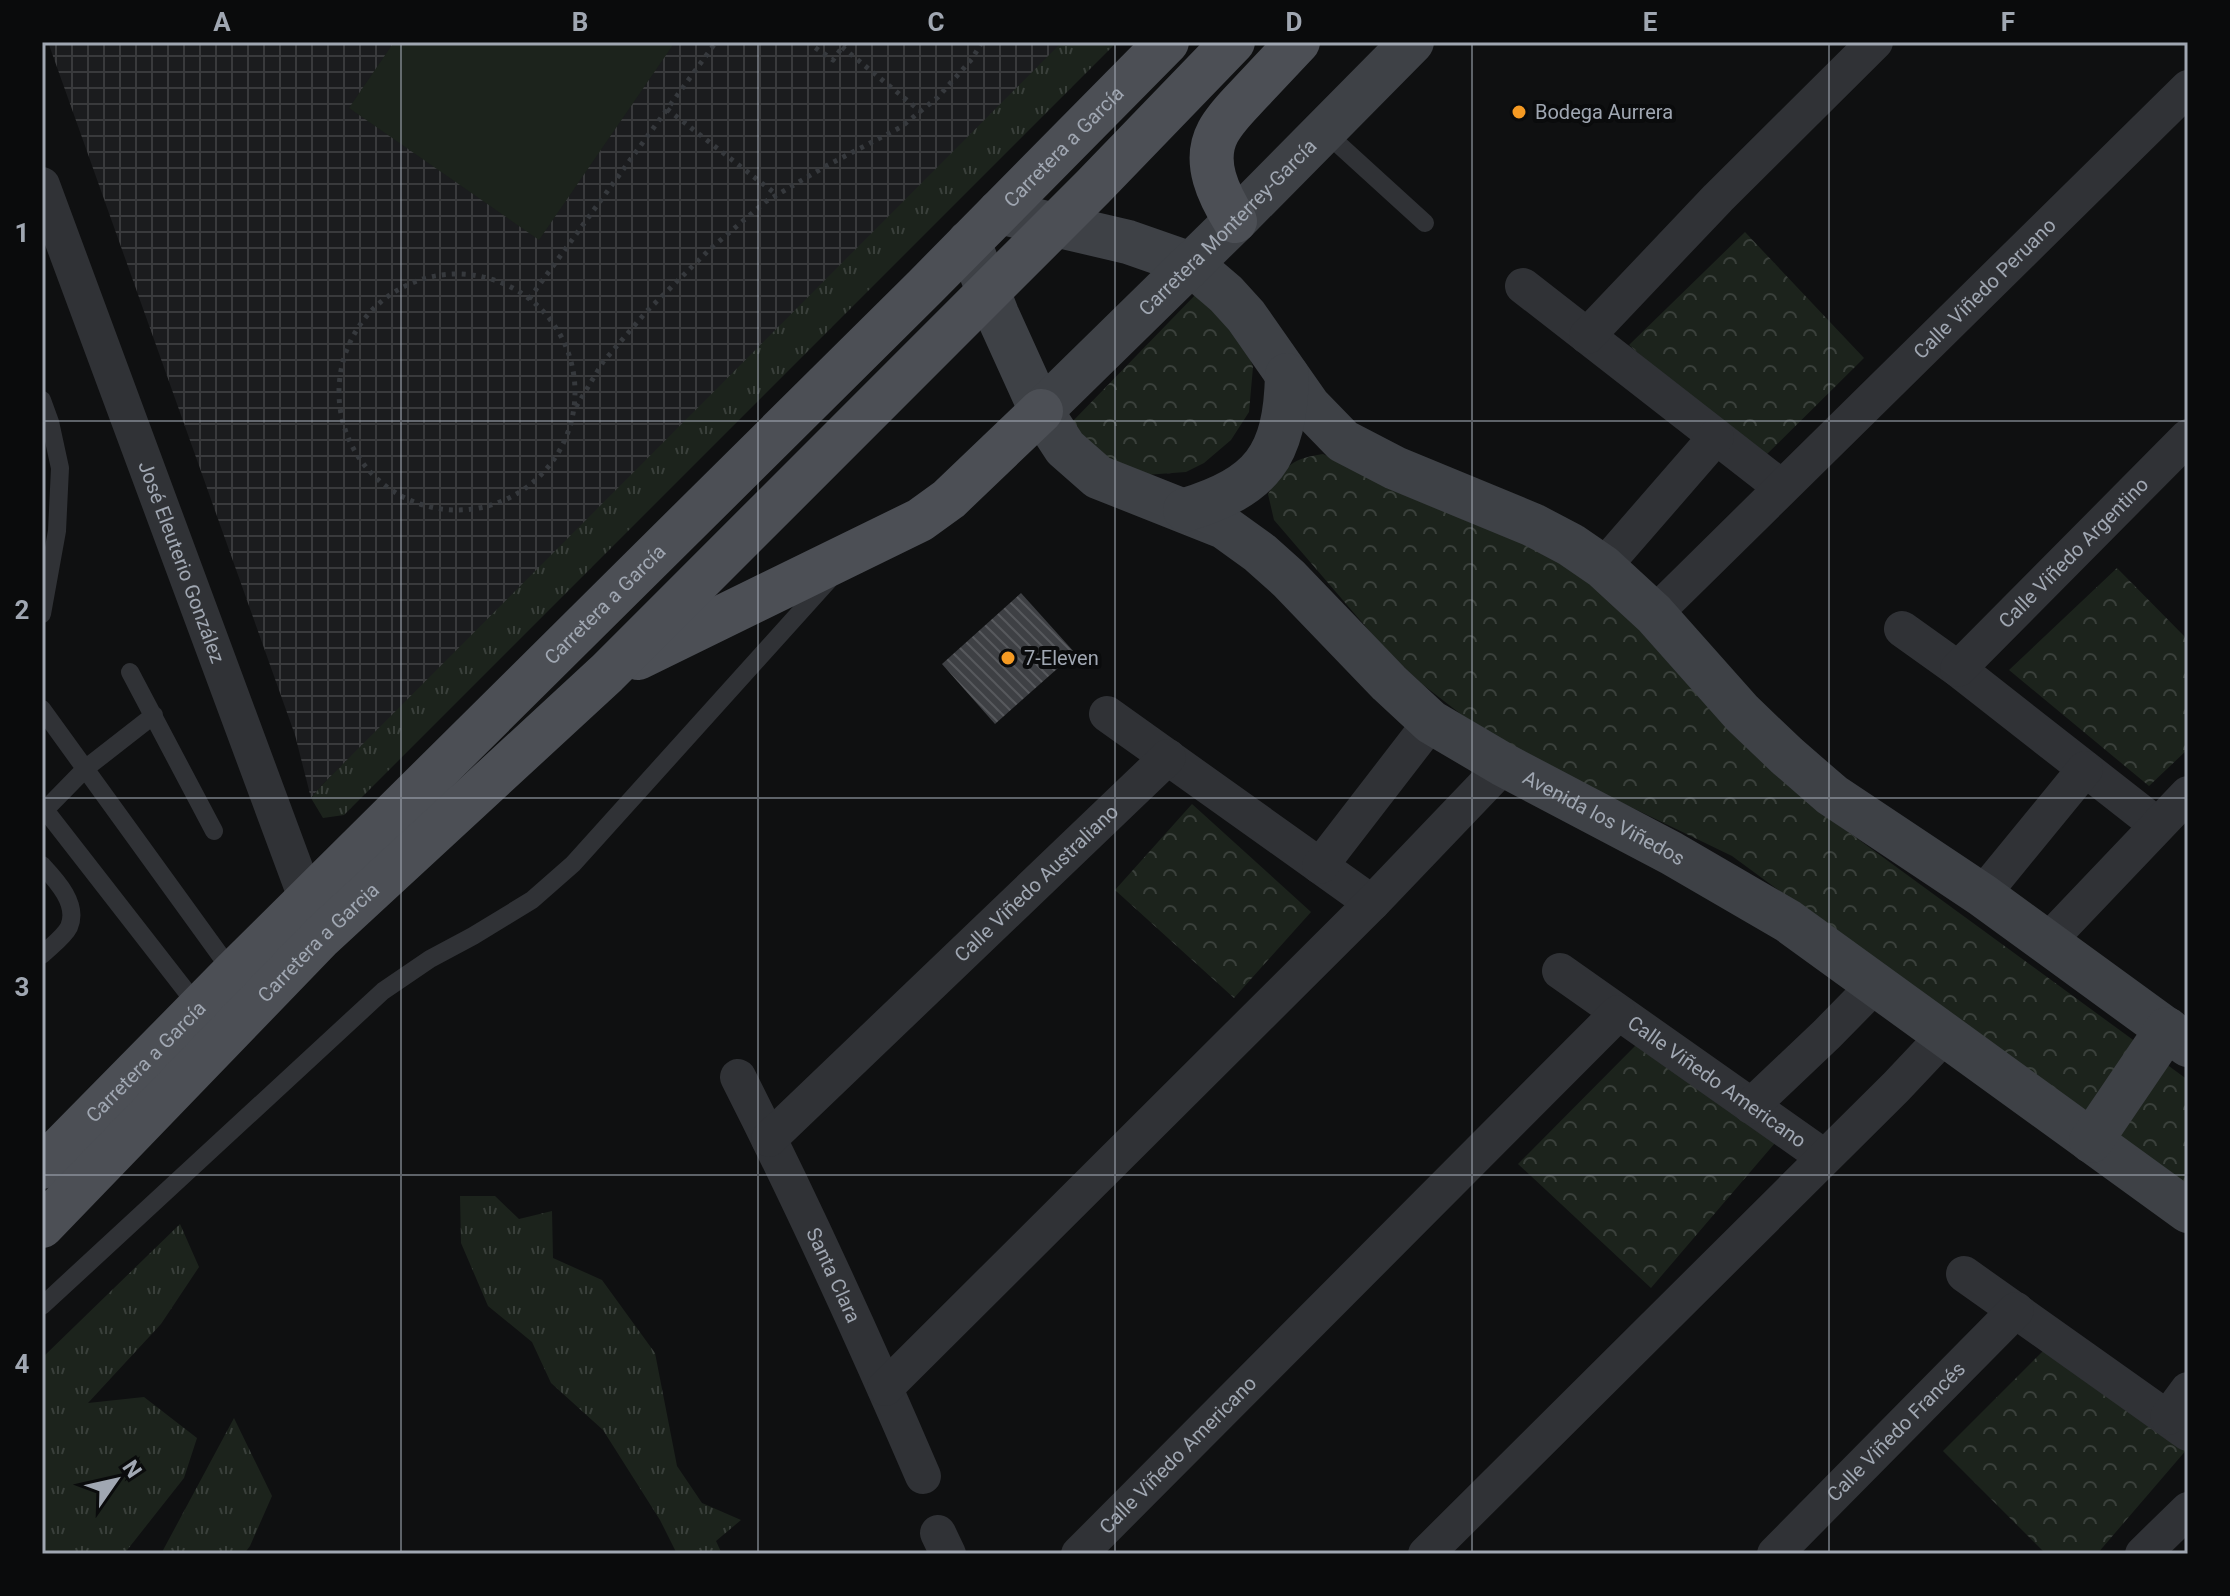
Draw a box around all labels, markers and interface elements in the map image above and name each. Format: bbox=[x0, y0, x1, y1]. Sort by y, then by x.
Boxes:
text: A bbox=[213, 7, 231, 37]
text: B bbox=[572, 7, 588, 37]
text: C bbox=[927, 7, 945, 37]
text: D bbox=[1286, 7, 1302, 37]
text: E bbox=[1643, 7, 1658, 37]
text: F bbox=[2001, 7, 2015, 37]
street label: Carretera a García bbox=[999, 81, 1129, 212]
place label: Bodega Aurrera bbox=[1535, 100, 1673, 124]
marker: Bodega Aurrera bbox=[1510, 103, 1528, 121]
street label: Carretera Monterrey-García bbox=[1134, 134, 1321, 320]
street label: Calle Viñedo Peruano bbox=[1908, 213, 2061, 364]
text: 1 bbox=[15, 218, 29, 248]
street label: José Eleuterio González bbox=[133, 458, 230, 666]
street label: Calle Viñedo Argentino bbox=[1994, 472, 2153, 633]
street label: Carretera a García bbox=[539, 539, 670, 669]
text: 2 bbox=[15, 595, 29, 625]
place label: 7-Eleven bbox=[1024, 646, 1099, 670]
marker: 7-Eleven bbox=[999, 649, 1017, 667]
street label: Avenida los Viñedos bbox=[1519, 765, 1689, 870]
street label: Calle Viñedo Australiano bbox=[949, 799, 1123, 967]
street label: Carretera a Garcia bbox=[253, 878, 384, 1007]
text: 3 bbox=[15, 972, 29, 1002]
street label: Carretera a García bbox=[81, 996, 211, 1127]
street label: Calle Viñedo Americano bbox=[1623, 1010, 1811, 1153]
street label: Santa Clara bbox=[801, 1224, 866, 1327]
text: 4 bbox=[15, 1349, 30, 1379]
street label: Calle Viñedo Francés bbox=[1822, 1357, 1970, 1506]
street label: Calle Viñedo Americano bbox=[1094, 1371, 1261, 1539]
north arrow bbox=[76, 1440, 156, 1520]
text: N bbox=[117, 1456, 147, 1483]

